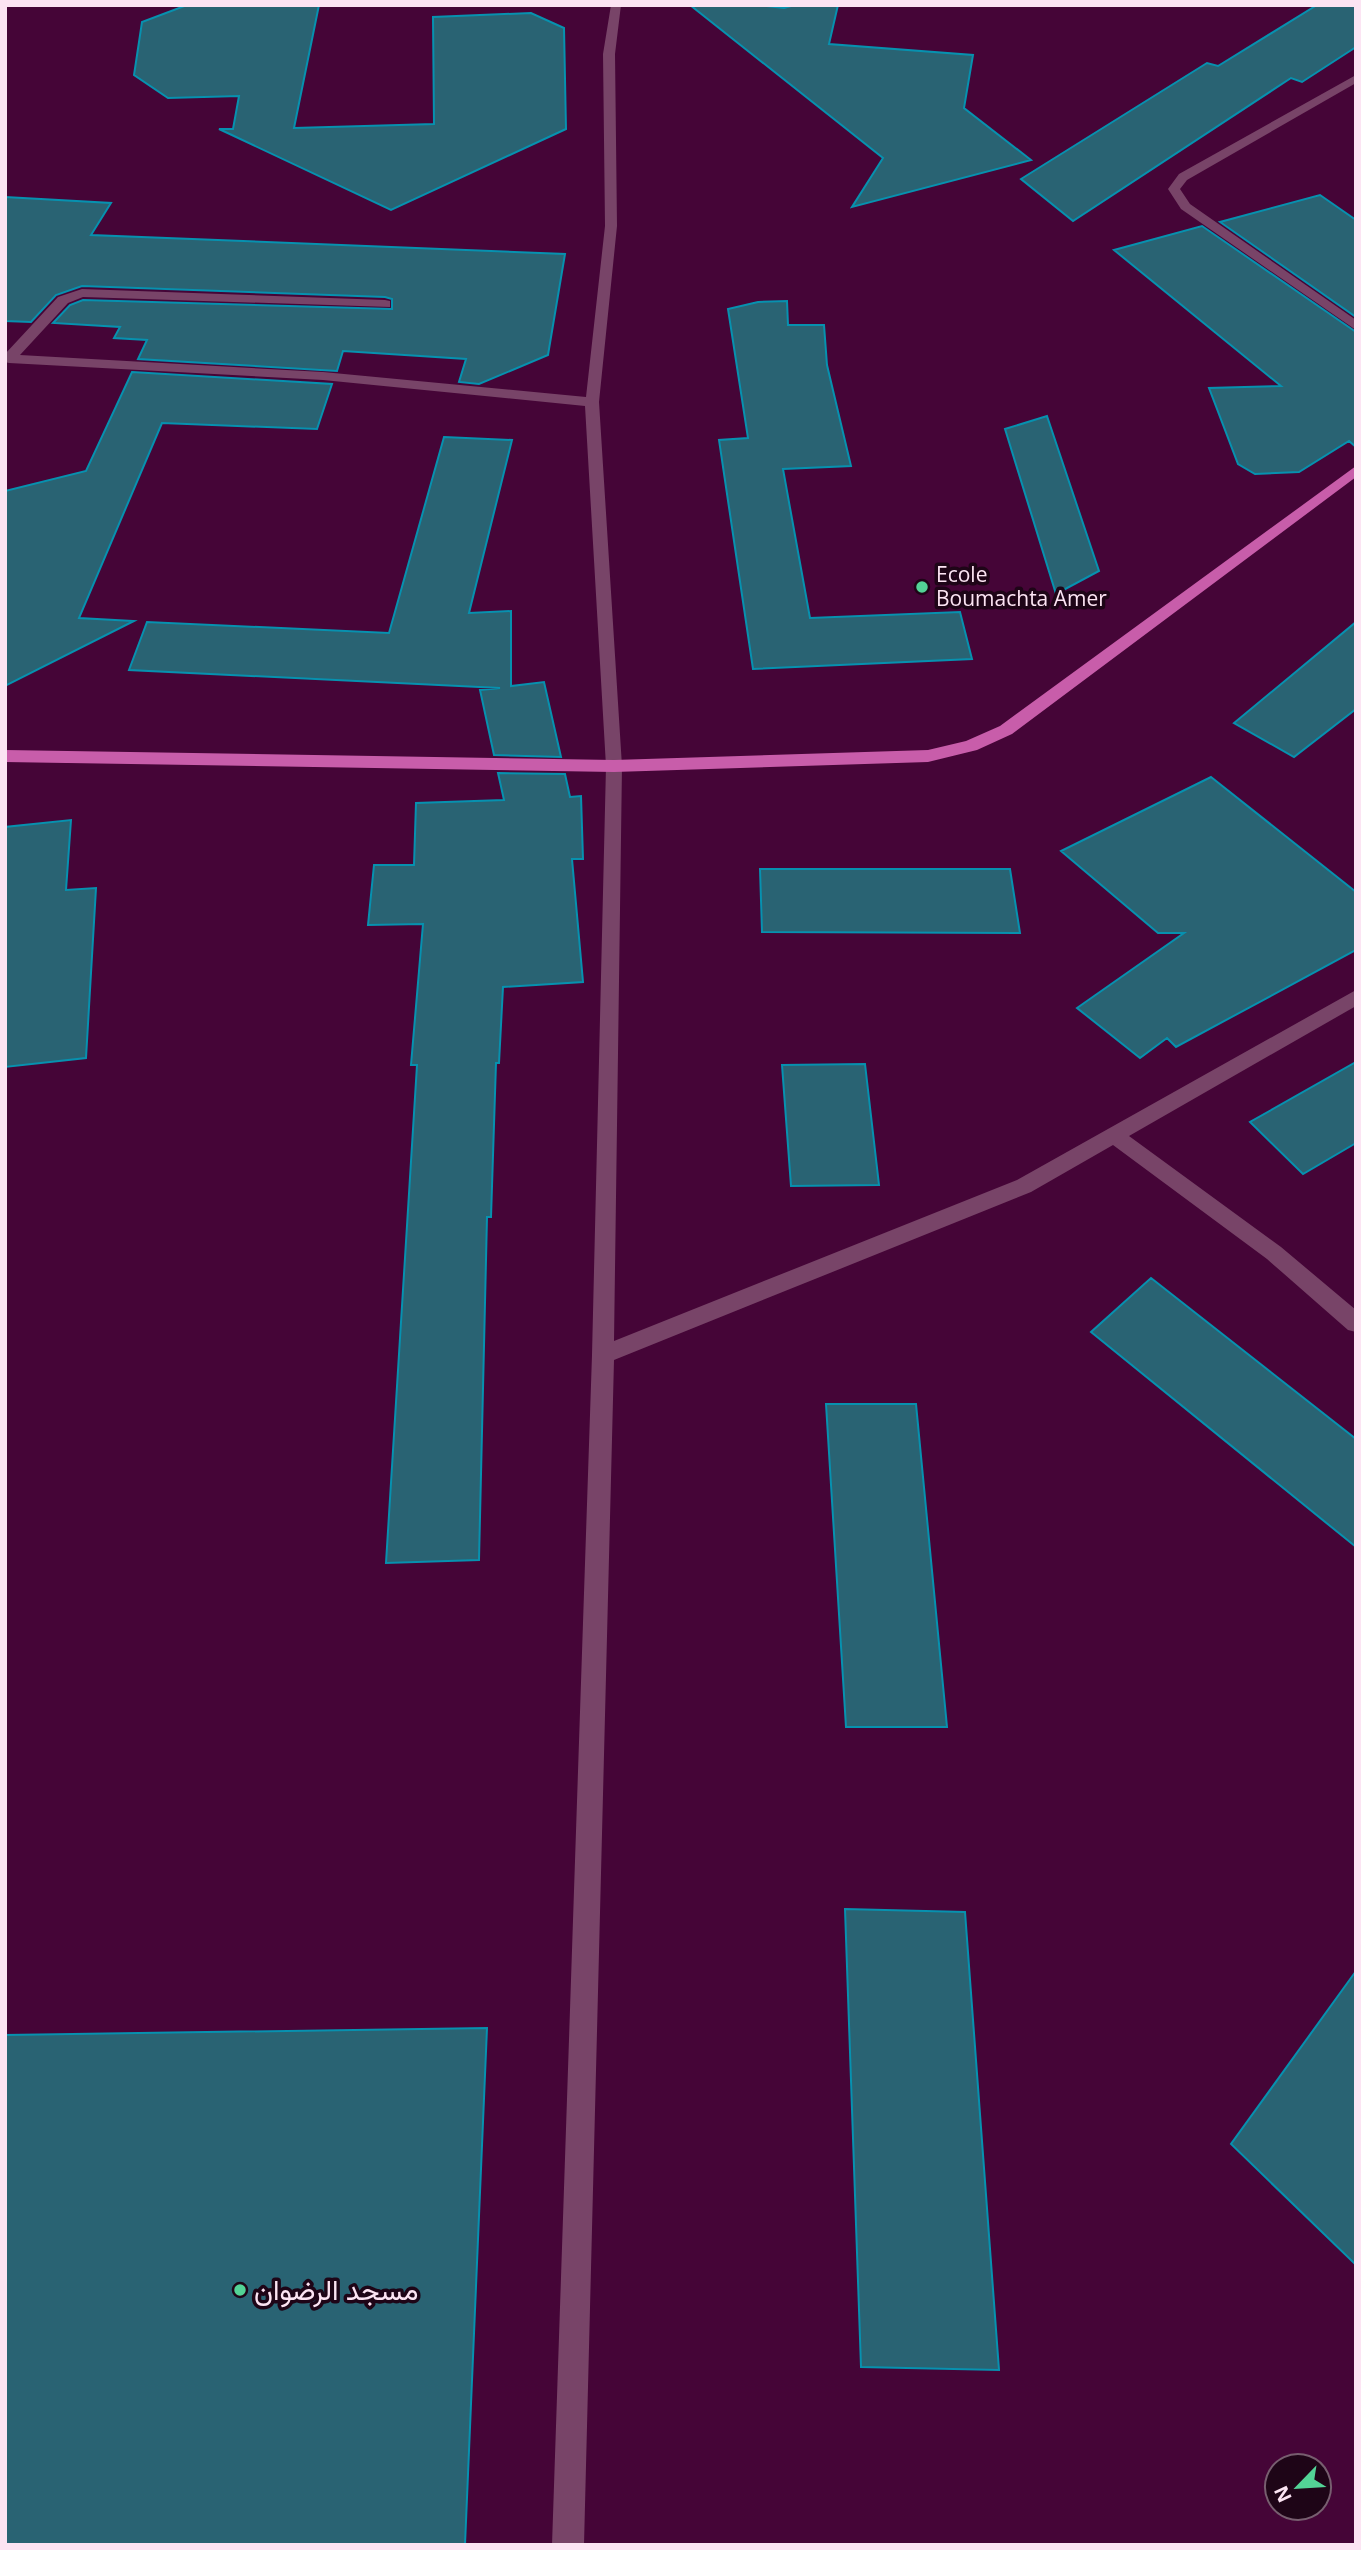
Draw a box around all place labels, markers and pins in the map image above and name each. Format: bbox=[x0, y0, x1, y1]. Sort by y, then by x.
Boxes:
place label: Ecole Boumachta Amer bbox=[936, 560, 1107, 612]
marker: Ecole Boumachta Amer bbox=[914, 579, 930, 595]
place label: مسجد الرضوان bbox=[254, 2270, 418, 2308]
marker: مسجد الرضوان bbox=[232, 2282, 248, 2298]

